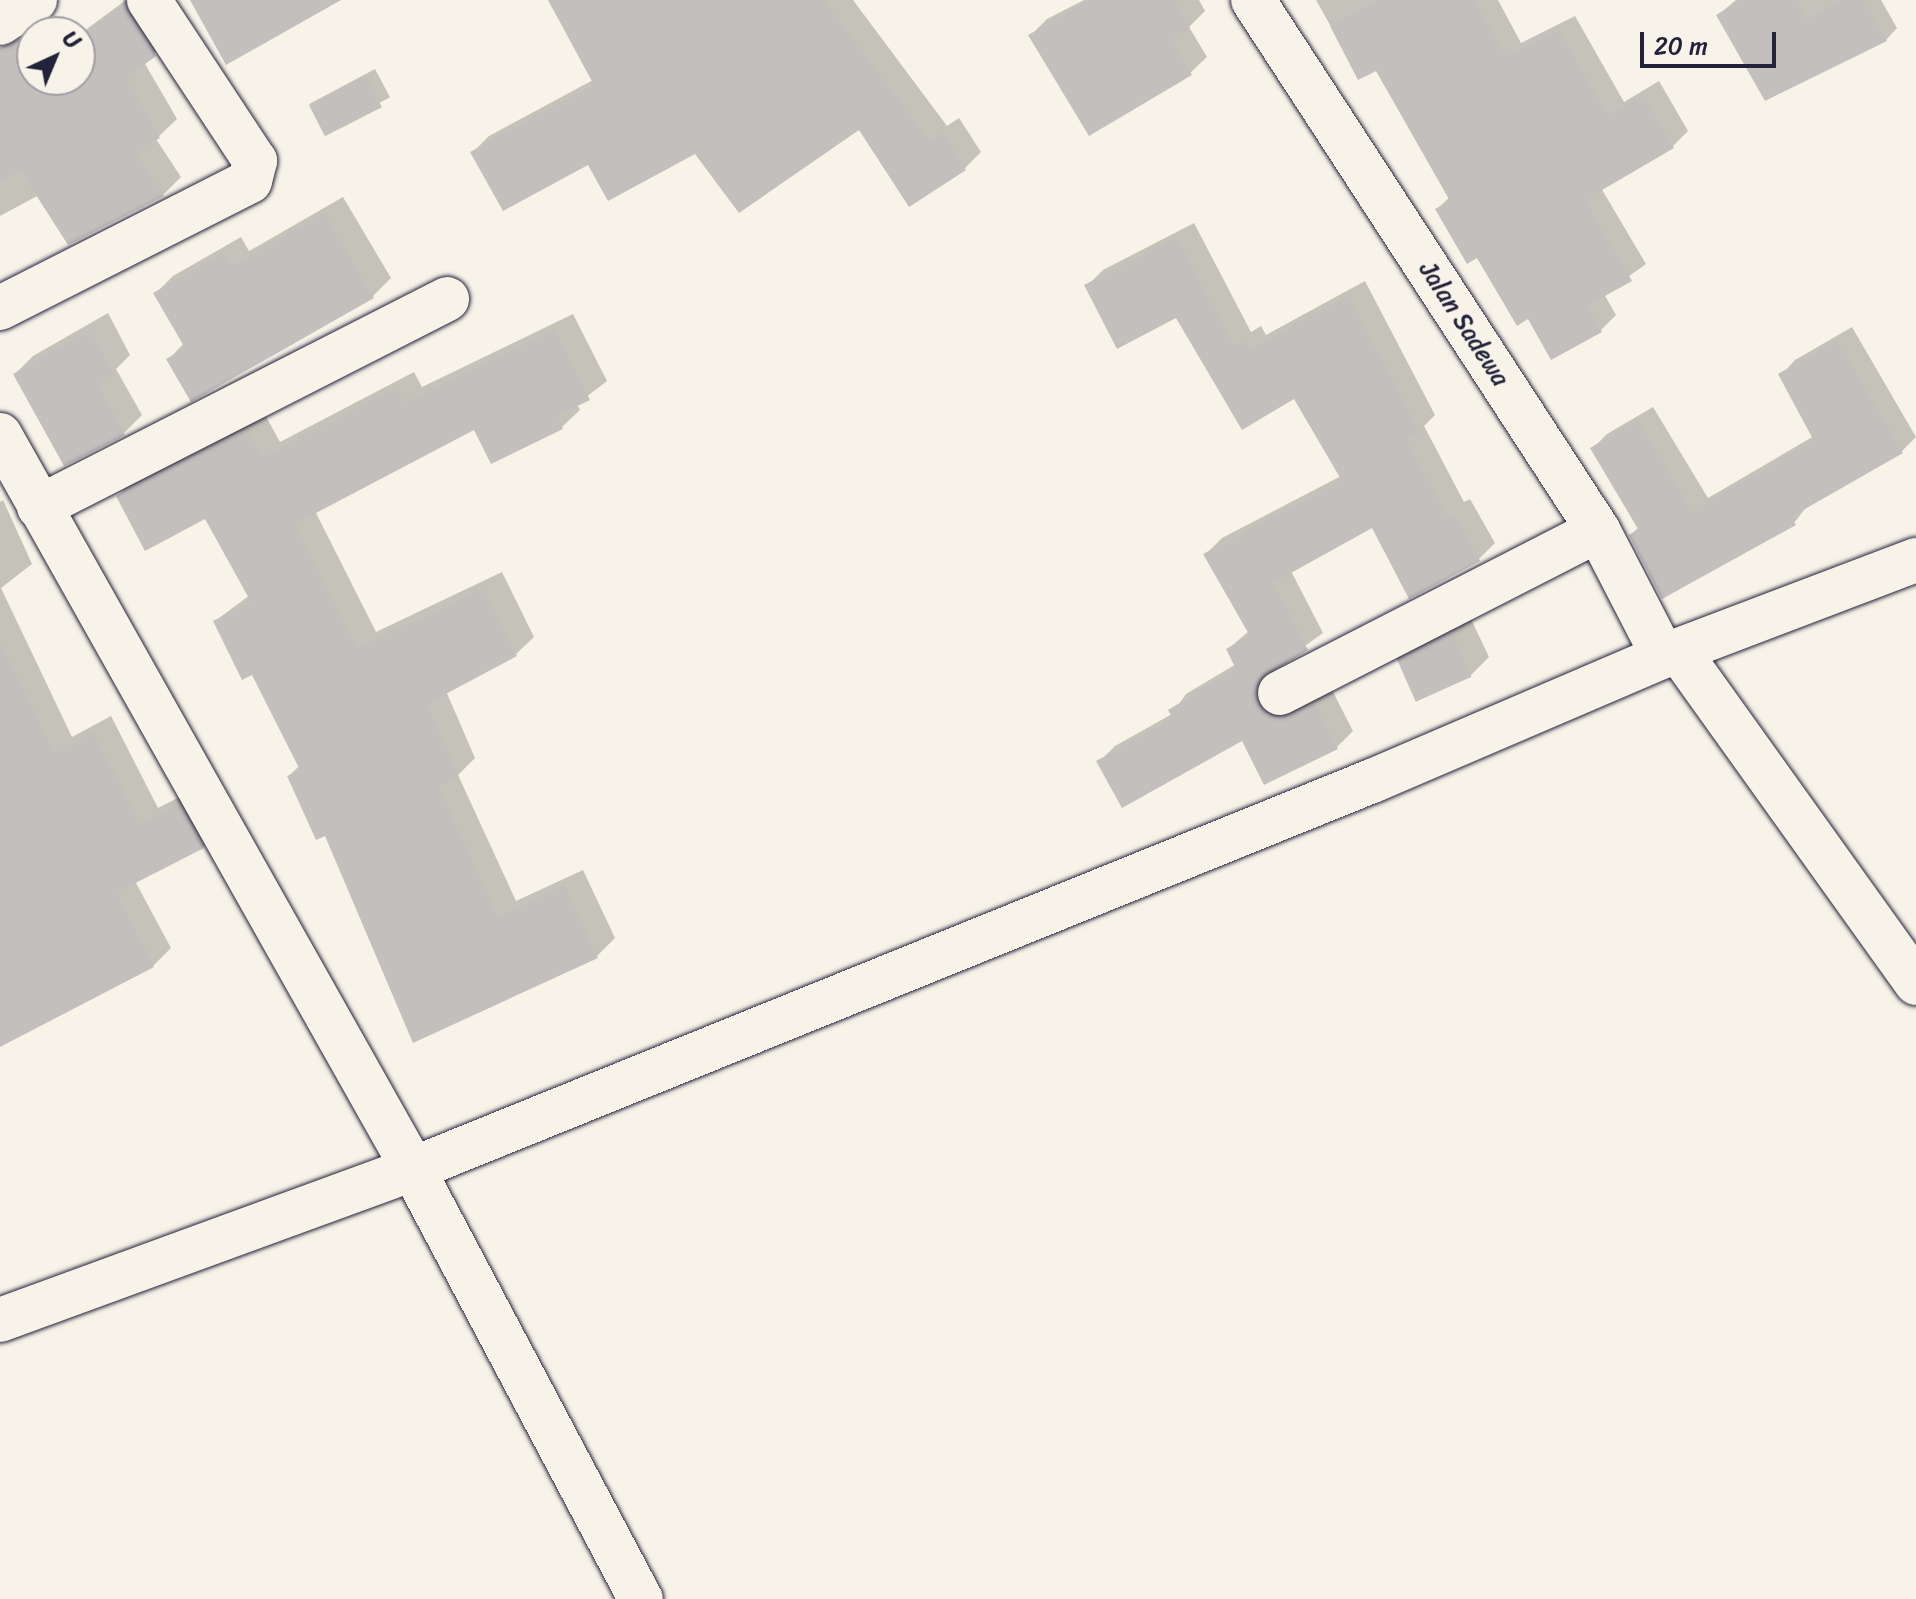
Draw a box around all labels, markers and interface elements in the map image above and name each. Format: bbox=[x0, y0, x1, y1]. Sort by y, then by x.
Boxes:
north arrow bbox=[16, 16, 96, 96]
scale bar bbox=[1644, 16, 1780, 66]
text: U bbox=[53, 21, 90, 59]
text: 20 m bbox=[1654, 25, 1708, 67]
street label: Jalan Sadewa bbox=[1413, 257, 1515, 391]

